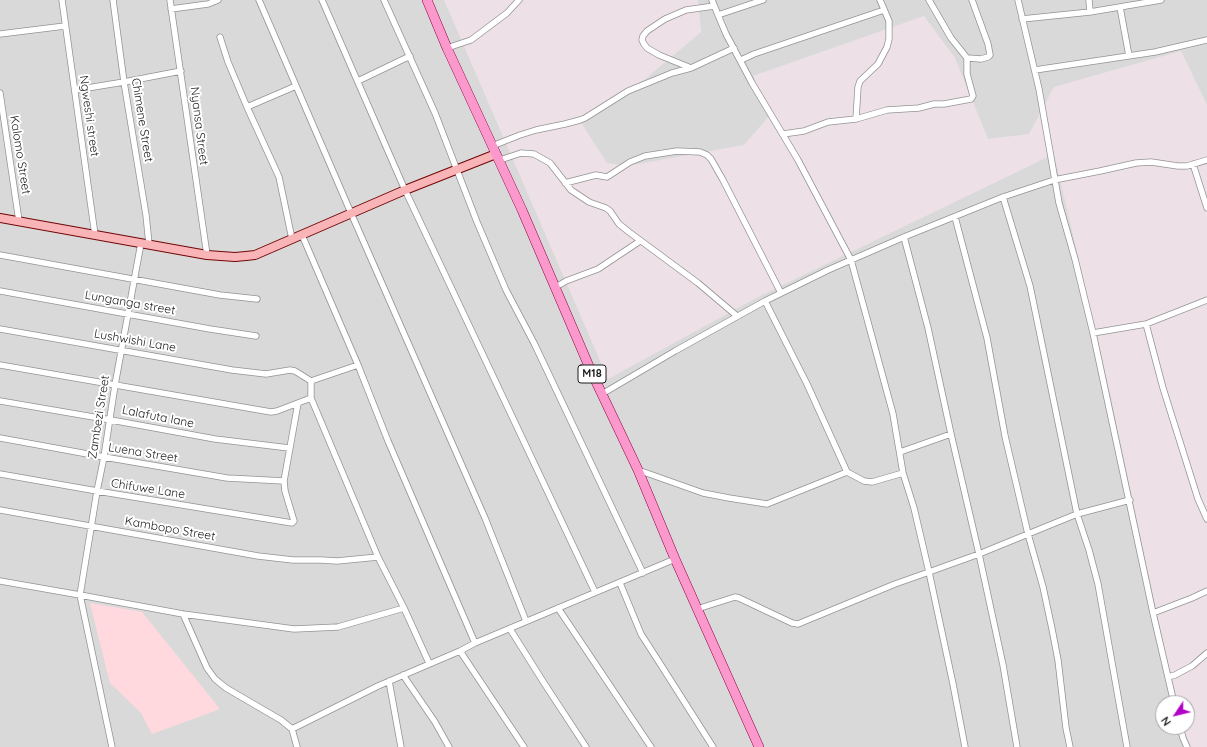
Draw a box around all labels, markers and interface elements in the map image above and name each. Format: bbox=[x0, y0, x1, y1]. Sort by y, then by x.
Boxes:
street label: Ngweshi street bbox=[76, 74, 102, 158]
street label: Chimene Street bbox=[128, 77, 156, 163]
street label: Nyansa Street bbox=[187, 86, 211, 166]
street label: Kalomo Street bbox=[7, 115, 33, 195]
street label: Lunganga street bbox=[84, 288, 176, 318]
street label: Lushwishi Lane bbox=[93, 327, 177, 355]
road number: M18 bbox=[578, 365, 606, 383]
street label: Zambezi Street bbox=[85, 374, 113, 460]
street label: Lalafuta lane bbox=[121, 403, 195, 431]
street label: Luena Street bbox=[107, 440, 179, 466]
street label: Chifuwe Lane bbox=[110, 476, 186, 502]
street label: Kambopo Street bbox=[124, 514, 216, 544]
north arrow bbox=[1155, 695, 1195, 735]
text: N bbox=[1158, 714, 1174, 729]

